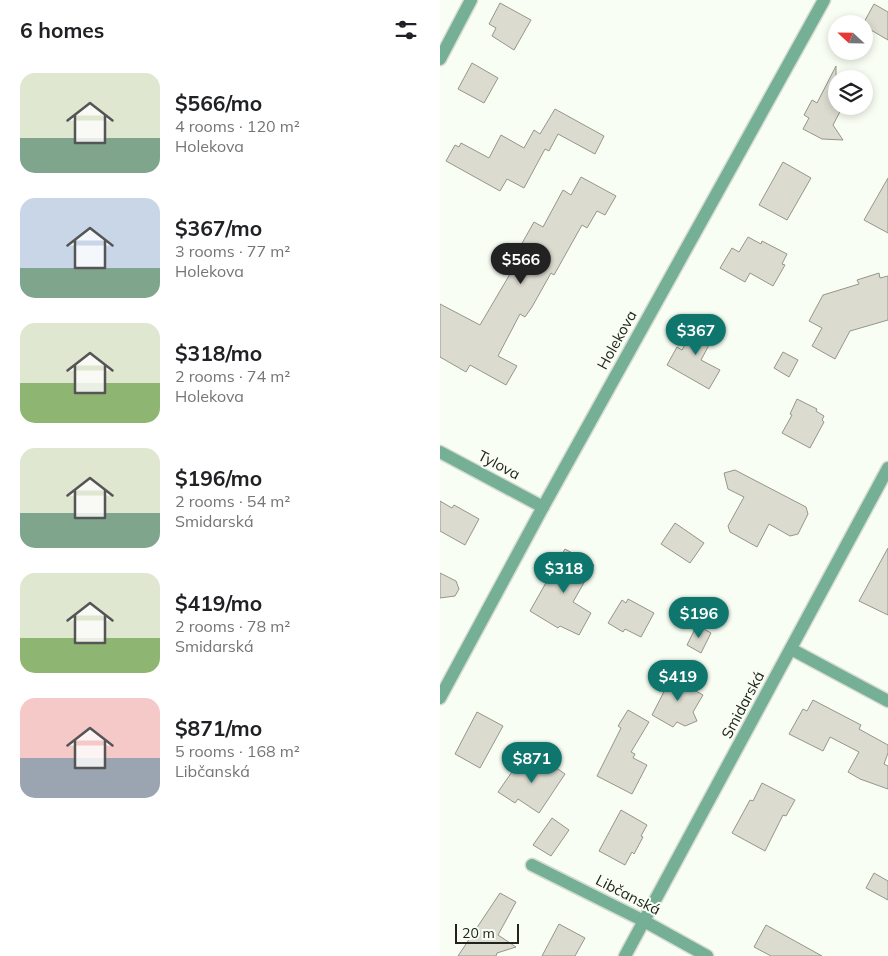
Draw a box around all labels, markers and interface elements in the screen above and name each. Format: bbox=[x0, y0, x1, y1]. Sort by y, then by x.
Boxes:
north arrow bbox=[828, 15, 872, 60]
map controls bbox=[828, 15, 873, 115]
icon: filters bbox=[392, 16, 420, 44]
text: 6 homes bbox=[20, 17, 104, 43]
button: layers bbox=[828, 70, 873, 115]
text: $566/mo bbox=[175, 90, 262, 116]
icon: home bbox=[60, 93, 120, 153]
text: 4 rooms · 120 m² bbox=[175, 116, 300, 136]
text: Holekova bbox=[175, 136, 244, 156]
text: $367/mo bbox=[175, 215, 262, 241]
icon: home bbox=[60, 218, 120, 278]
text: 3 rooms · 77 m² bbox=[175, 241, 290, 261]
pin: $566 bbox=[491, 242, 551, 285]
text: $566 bbox=[502, 249, 540, 269]
text: Holekova bbox=[175, 261, 244, 281]
street label: Holekova bbox=[593, 307, 641, 373]
pin: $367 bbox=[666, 314, 726, 356]
text: $367 bbox=[677, 320, 715, 340]
text: $318/mo bbox=[175, 340, 262, 366]
icon: home bbox=[60, 343, 120, 403]
text: 2 rooms · 74 m² bbox=[175, 366, 290, 386]
text: Holekova bbox=[175, 386, 244, 406]
street label: Tylova bbox=[475, 446, 524, 483]
text: $196/mo bbox=[175, 465, 262, 491]
icon: home bbox=[60, 468, 120, 528]
text: 2 rooms · 54 m² bbox=[175, 491, 290, 511]
text: Smidarská bbox=[175, 511, 254, 531]
pin: $318 bbox=[534, 552, 594, 594]
text: $318 bbox=[545, 558, 583, 578]
text: $419/mo bbox=[175, 590, 262, 616]
icon: home bbox=[60, 593, 120, 653]
pin: $196 bbox=[669, 596, 729, 639]
text: $196 bbox=[680, 603, 718, 623]
text: 2 rooms · 78 m² bbox=[175, 616, 290, 636]
text: Smidarská bbox=[175, 636, 254, 656]
pin: $419 bbox=[648, 660, 708, 702]
text: $419 bbox=[659, 666, 697, 686]
street label: Smidarská bbox=[717, 668, 768, 742]
text: $871/mo bbox=[175, 715, 262, 741]
icon: home bbox=[60, 718, 120, 778]
text: 5 rooms · 168 m² bbox=[175, 741, 300, 761]
pin: $871 bbox=[502, 742, 562, 784]
text: $871 bbox=[513, 748, 551, 768]
text: Libčanská bbox=[175, 761, 250, 781]
street label: Libčanská bbox=[593, 870, 664, 919]
scale bar bbox=[455, 921, 519, 944]
text: 20 m bbox=[462, 924, 495, 942]

